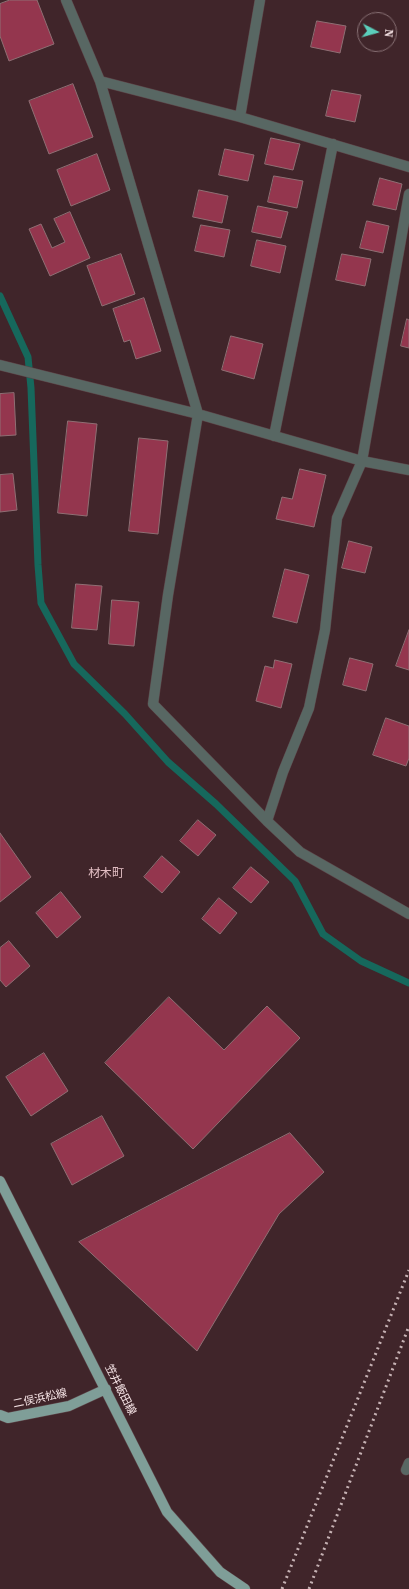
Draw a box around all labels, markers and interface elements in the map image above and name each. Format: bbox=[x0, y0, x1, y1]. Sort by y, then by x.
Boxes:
north arrow bbox=[357, 12, 397, 52]
text: N bbox=[381, 28, 396, 38]
district label: 材木町 bbox=[88, 867, 124, 881]
street label: 笠井飯田線 bbox=[102, 1363, 138, 1417]
street label: 二俣浜松線 bbox=[12, 1387, 68, 1411]

